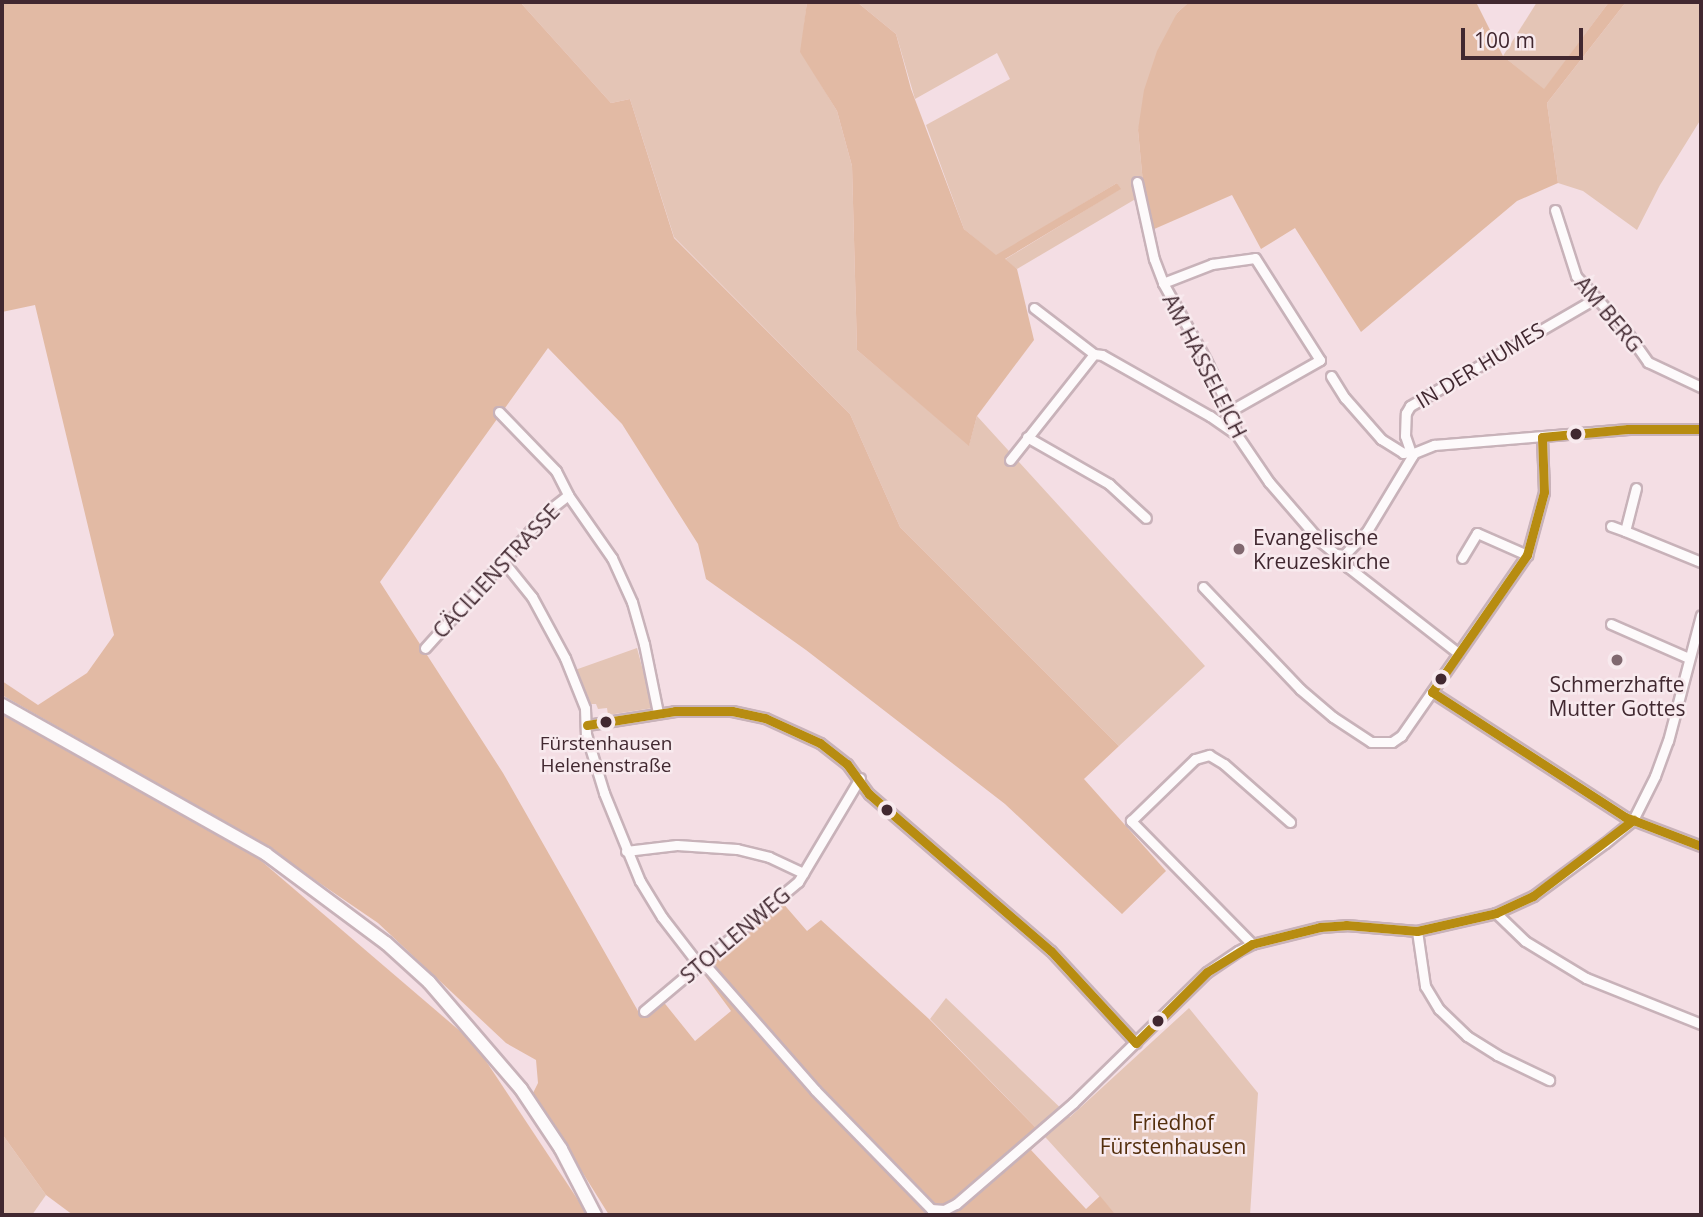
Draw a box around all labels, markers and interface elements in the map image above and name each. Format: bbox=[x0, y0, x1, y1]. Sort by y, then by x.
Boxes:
scale bar bbox=[1465, 14, 1588, 58]
text: 100 m bbox=[1474, 26, 1535, 54]
street label: AM BERG bbox=[1570, 271, 1648, 357]
street label: AM HASSELEICH bbox=[1158, 290, 1252, 442]
street label: IN DER HUMES bbox=[1411, 317, 1549, 413]
unlabelled marker bbox=[1569, 427, 1583, 441]
street label: CÄCILIENSTRASSE bbox=[427, 499, 565, 643]
place label: Evangelische Kreuzeskirche bbox=[1253, 524, 1390, 574]
marker: Evangelische Kreuzeskirche bbox=[1231, 541, 1247, 557]
marker: Schmerzhafte Mutter Gottes bbox=[1609, 652, 1625, 668]
place label: Schmerzhafte Mutter Gottes bbox=[1548, 671, 1686, 721]
unlabelled marker bbox=[1434, 672, 1448, 686]
marker: Fürstenhausen Helenenstraße bbox=[599, 715, 613, 729]
place label: Fürstenhausen Helenenstraße bbox=[540, 733, 672, 777]
unlabelled marker bbox=[880, 803, 894, 817]
street label: STOLLENWEG bbox=[675, 882, 795, 988]
unlabelled marker bbox=[1151, 1014, 1165, 1028]
park label: Friedhof Fürstenhausen bbox=[1100, 1109, 1246, 1159]

